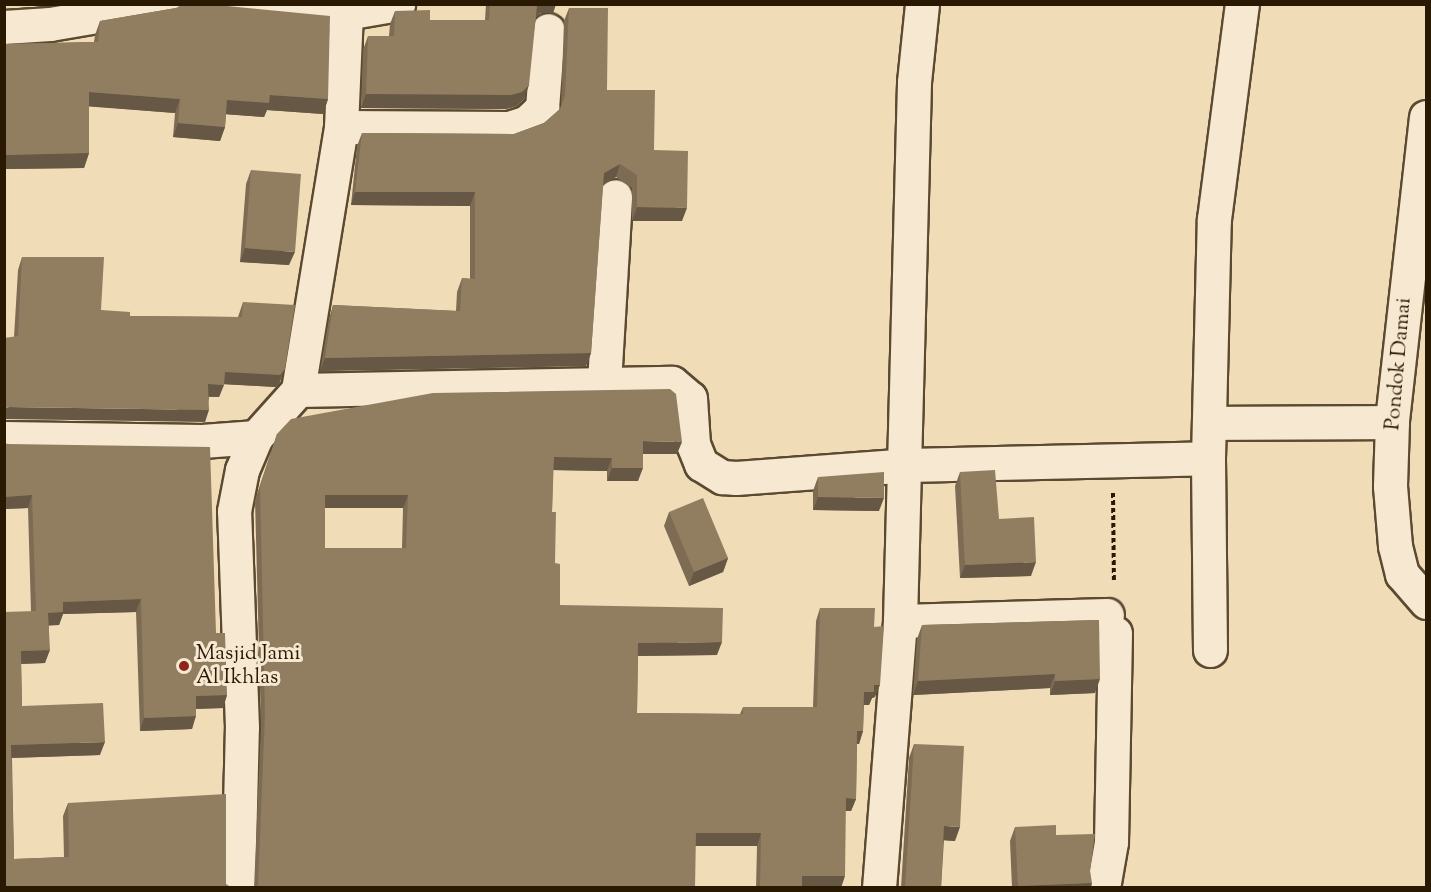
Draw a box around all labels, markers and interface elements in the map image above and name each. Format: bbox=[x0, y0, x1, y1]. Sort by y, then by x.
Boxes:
street label: Pondok Damai bbox=[1381, 297, 1417, 431]
place label: Masjid Jami Al Ikhlas bbox=[196, 641, 300, 691]
marker: Masjid Jami Al Ikhlas bbox=[177, 659, 191, 673]

